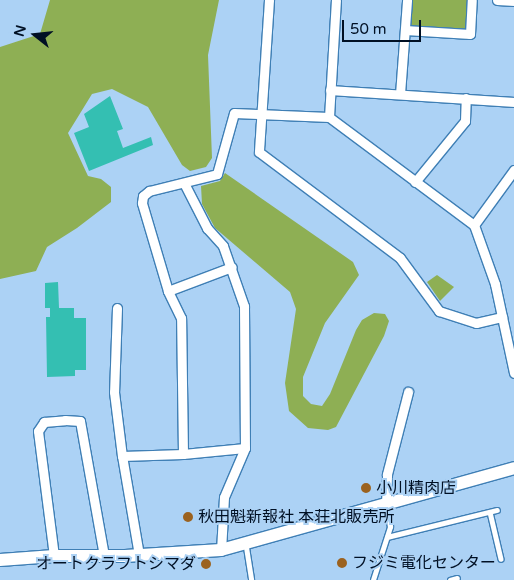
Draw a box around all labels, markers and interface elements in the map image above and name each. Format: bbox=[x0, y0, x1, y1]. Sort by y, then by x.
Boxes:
north arrow bbox=[10, 10, 60, 60]
scale bar bbox=[344, 10, 423, 42]
text: 50 m bbox=[350, 20, 387, 38]
text: N bbox=[10, 23, 30, 38]
place label: 小川精肉店 bbox=[376, 478, 456, 498]
marker: 小川精肉店 bbox=[360, 482, 372, 494]
place label: 秋田魁新報社 本荘北販売所 bbox=[198, 507, 394, 527]
marker: 秋田魁新報社 本荘北販売所 bbox=[182, 511, 194, 523]
place label: フジミ電化センター bbox=[352, 553, 496, 573]
place label: オートクラフトシマダ bbox=[36, 554, 196, 574]
marker: フジミ電化センター bbox=[336, 557, 348, 569]
marker: オートクラフトシマダ bbox=[200, 558, 212, 570]

